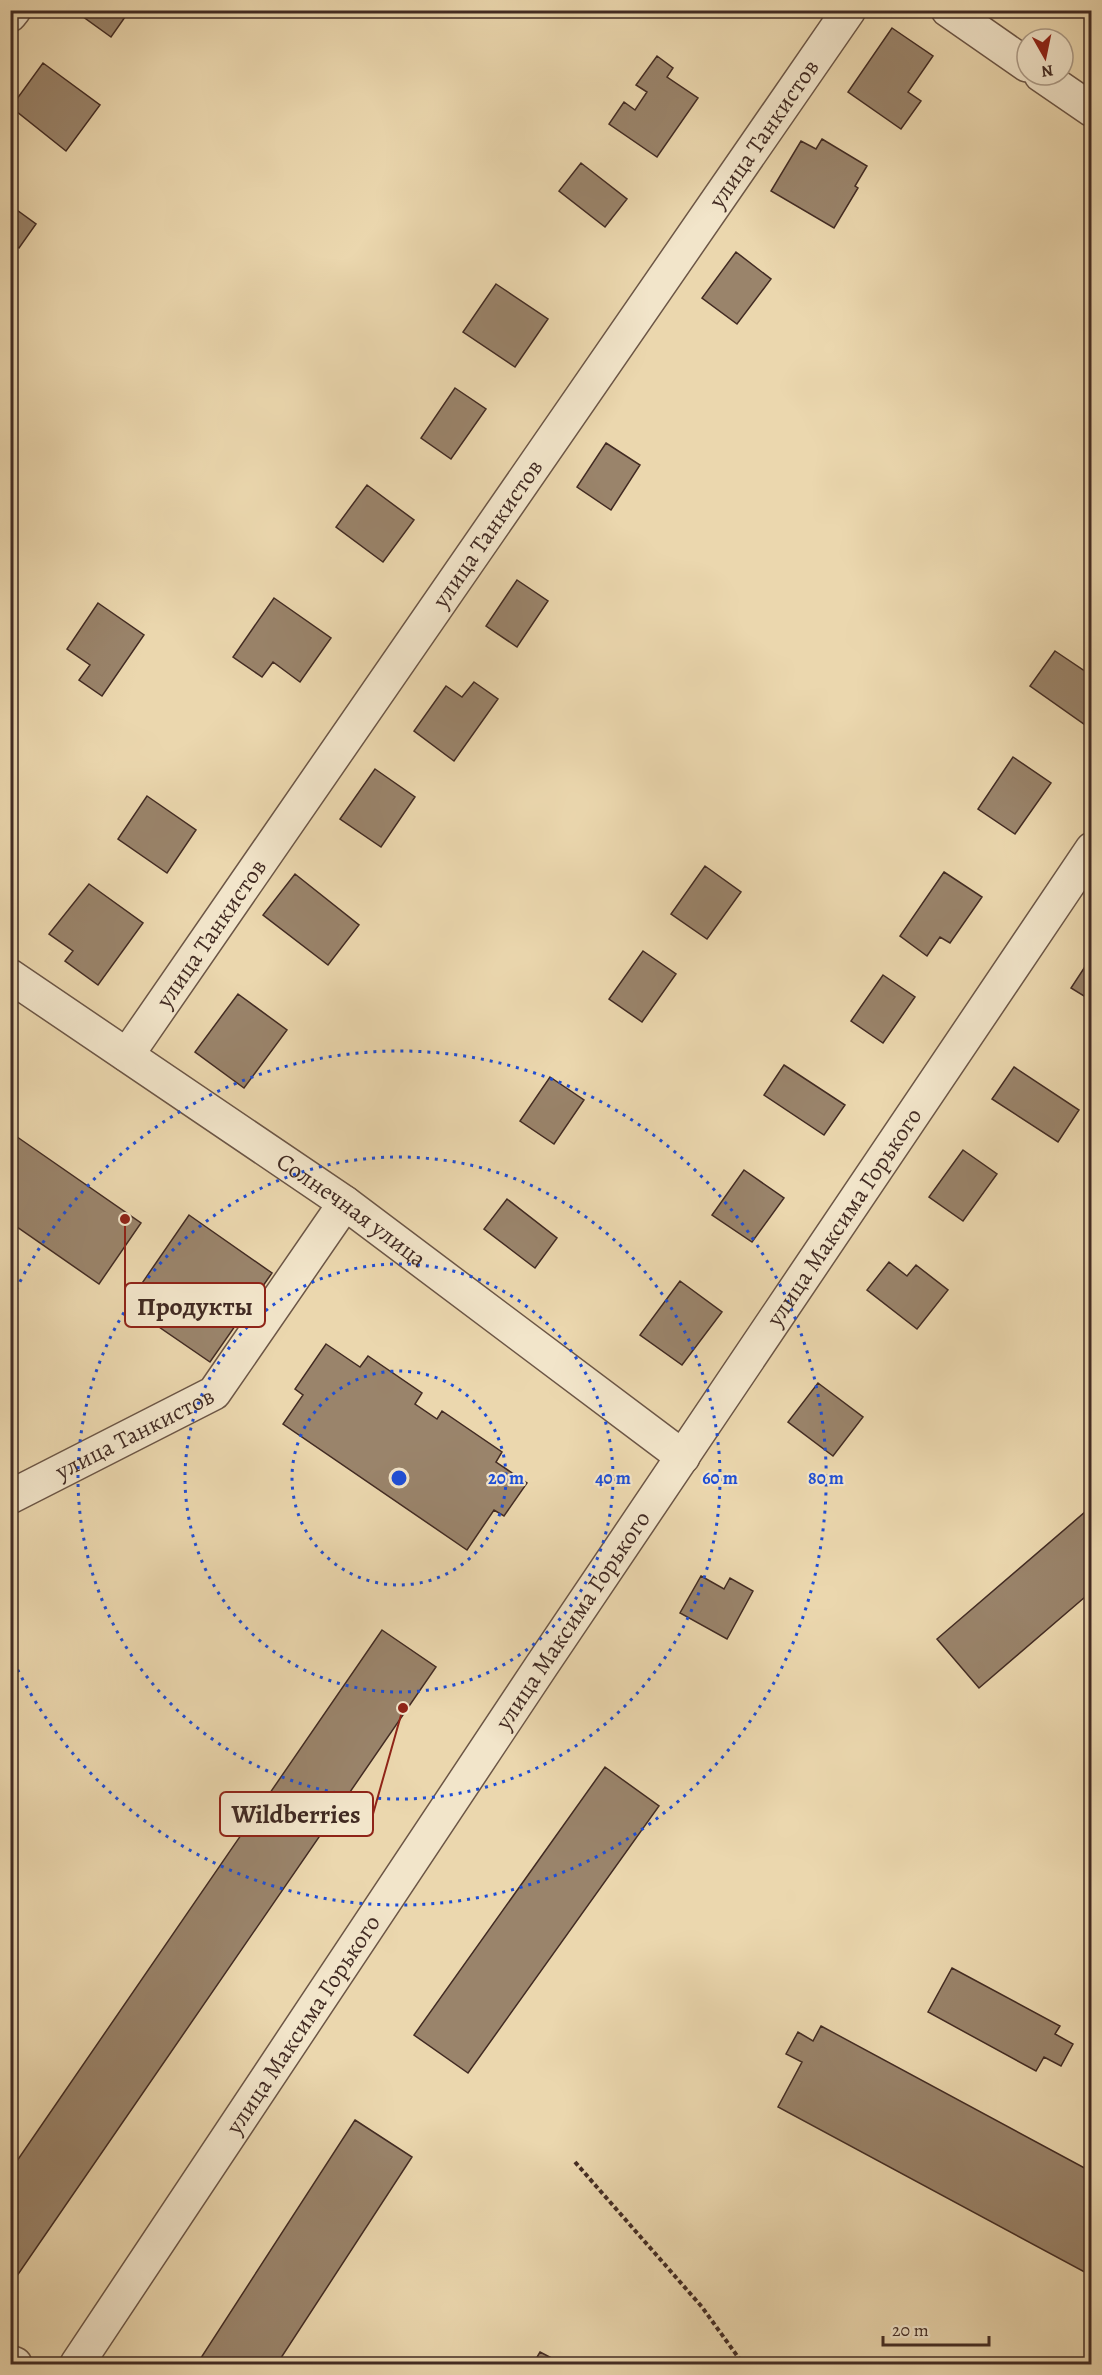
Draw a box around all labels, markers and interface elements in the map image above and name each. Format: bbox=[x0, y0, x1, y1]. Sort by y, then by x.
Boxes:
north arrow bbox=[1015, 27, 1075, 87]
street label: улица Танкистов bbox=[700, 53, 826, 215]
text: N bbox=[1039, 59, 1055, 83]
street label: улица Танкистов bbox=[424, 453, 550, 615]
street label: улица Танкистов bbox=[148, 852, 274, 1015]
street label: улица Максима Горького bbox=[758, 1101, 929, 1333]
street label: Солнечная улица bbox=[270, 1145, 433, 1275]
callout: Продукты bbox=[125, 1283, 265, 1327]
text: Продукты bbox=[137, 1289, 253, 1324]
street label: улица Танкистов bbox=[49, 1380, 220, 1488]
text: 20 m bbox=[488, 1466, 524, 1490]
text: 40 m bbox=[595, 1466, 631, 1490]
text: 60 m bbox=[702, 1466, 738, 1490]
text: 80 m bbox=[808, 1466, 844, 1490]
centre of rings bbox=[389, 1468, 409, 1488]
street label: улица Максима Горького bbox=[487, 1504, 658, 1737]
callout: Wildberries bbox=[220, 1792, 373, 1836]
text: Wildberries bbox=[230, 1797, 361, 1832]
street label: улица Максима Горького bbox=[218, 1908, 388, 2141]
scale bar bbox=[883, 2309, 990, 2347]
text: 20 m bbox=[892, 2318, 929, 2342]

